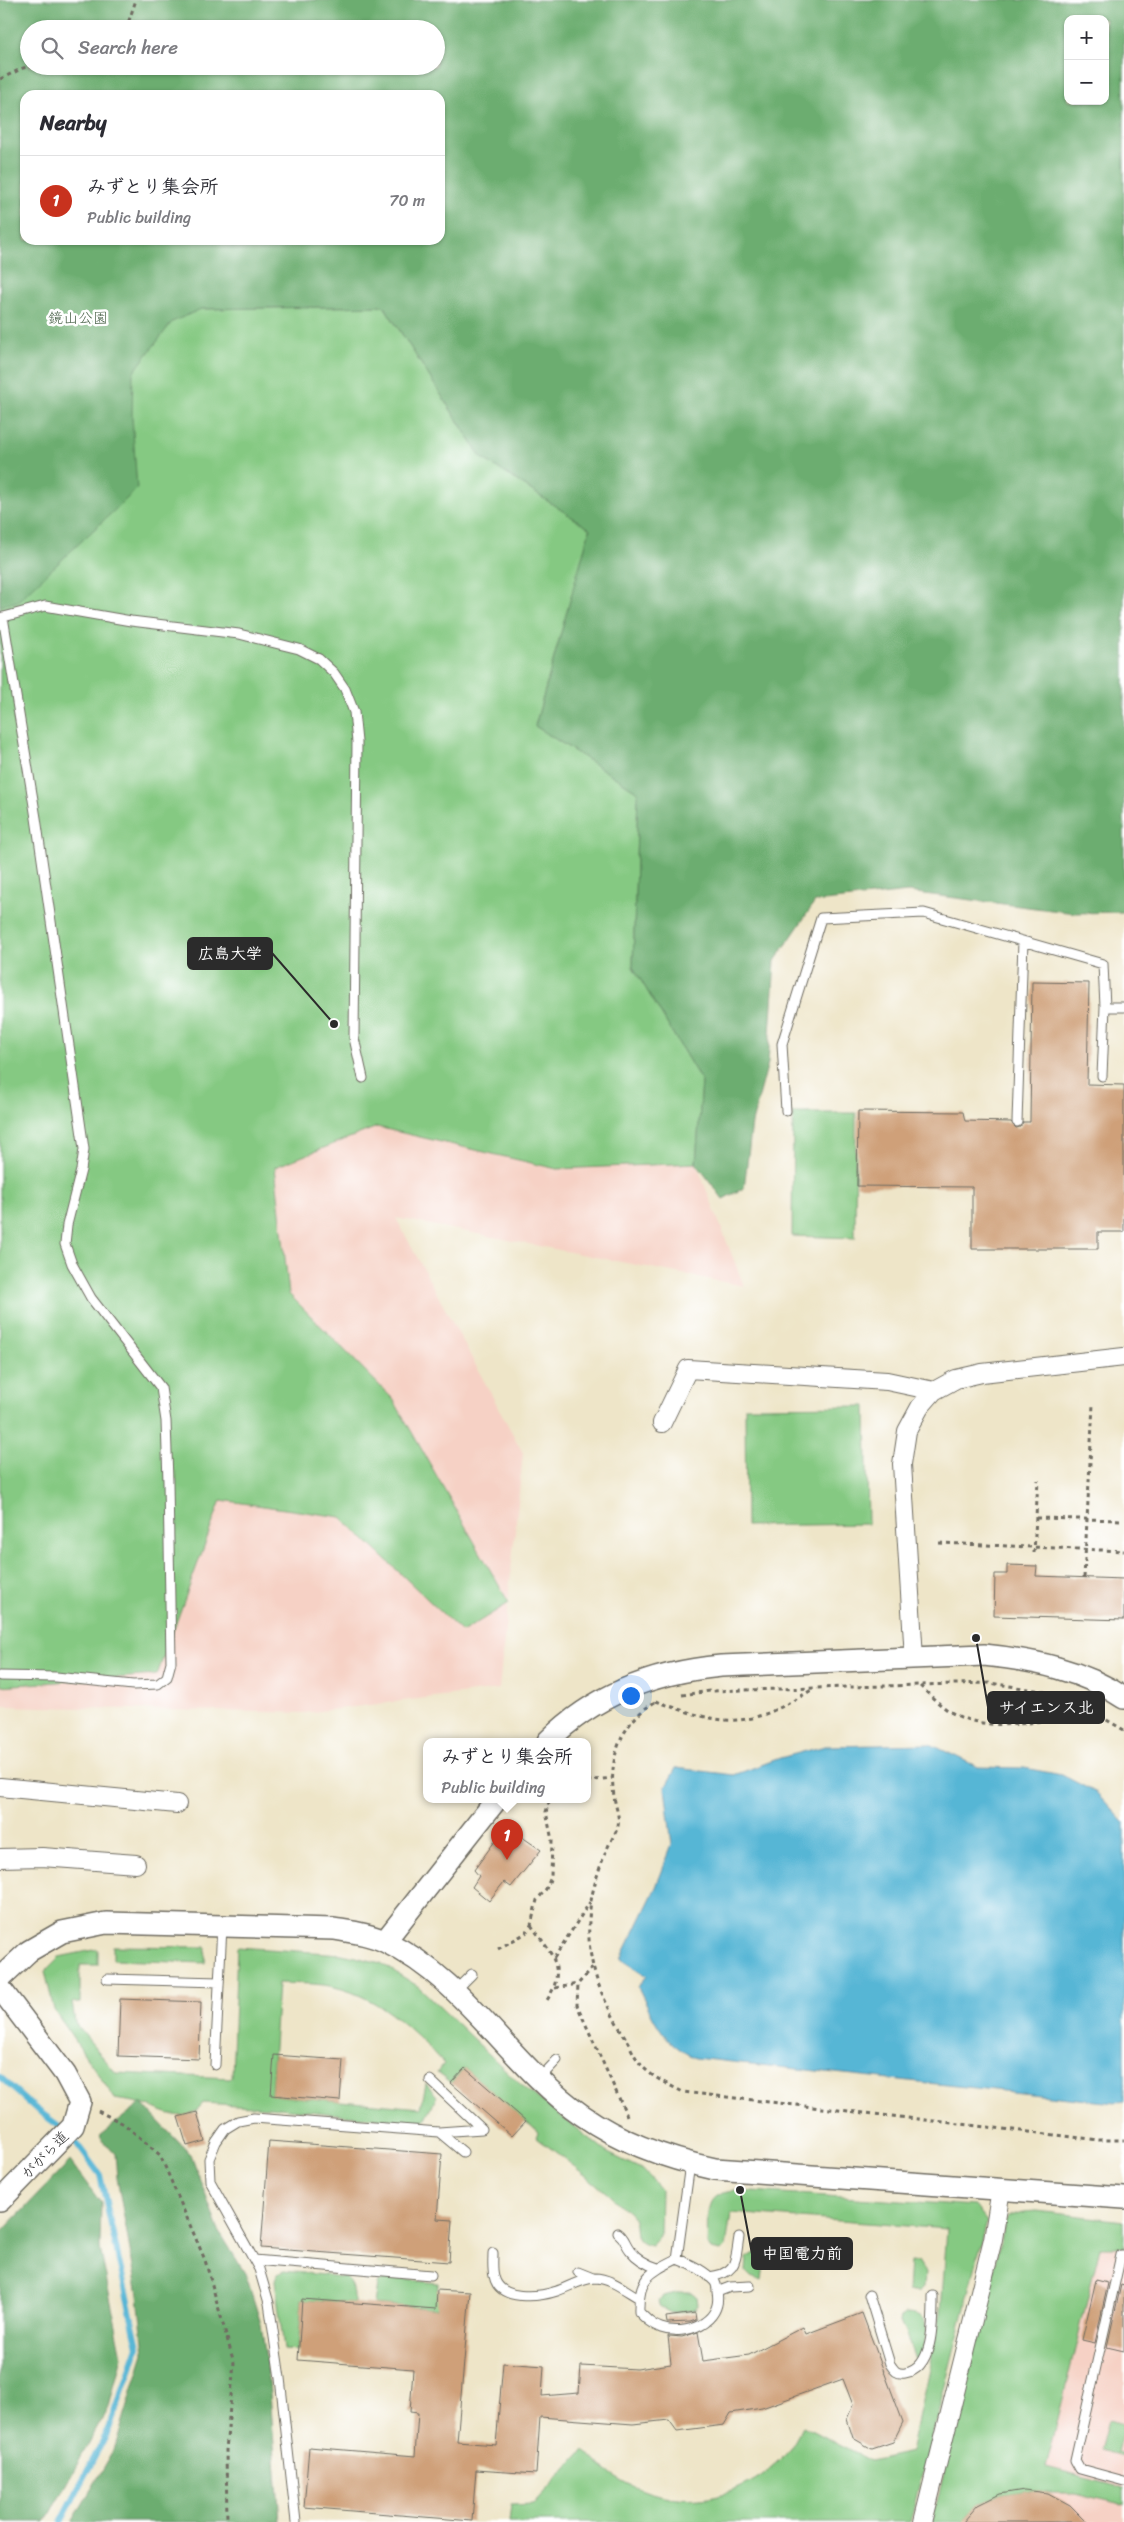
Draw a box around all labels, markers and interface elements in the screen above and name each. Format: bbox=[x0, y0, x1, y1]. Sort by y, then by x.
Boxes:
map controls bbox=[1064, 15, 1109, 105]
button: + bbox=[1064, 15, 1109, 60]
search box bbox=[20, 20, 445, 75]
text: Search here bbox=[78, 31, 178, 64]
icon: search bbox=[38, 34, 66, 62]
button: − bbox=[1064, 60, 1109, 105]
text: Nearby bbox=[40, 104, 106, 142]
text: みずとり集会所 bbox=[87, 170, 218, 203]
text: 1 bbox=[53, 186, 59, 215]
text: 70 m bbox=[389, 186, 425, 215]
text: Public building bbox=[87, 203, 191, 232]
park label: 鏡山公園 bbox=[48, 305, 108, 331]
callout: 広島大学 bbox=[188, 938, 272, 969]
text: 広島大学 bbox=[198, 939, 262, 968]
your location bbox=[618, 1683, 644, 1709]
callout: サイエンス北 bbox=[988, 1692, 1104, 1723]
text: サイエンス北 bbox=[998, 1693, 1094, 1722]
popup bbox=[423, 1738, 591, 1803]
text: みずとり集会所 bbox=[441, 1740, 573, 1773]
text: Public building bbox=[441, 1773, 545, 1802]
pin: 1 bbox=[491, 1819, 523, 1860]
street label: ががら道 bbox=[15, 2124, 75, 2186]
callout: 中国電力前 bbox=[752, 2238, 852, 2269]
text: 中国電力前 bbox=[762, 2239, 842, 2268]

